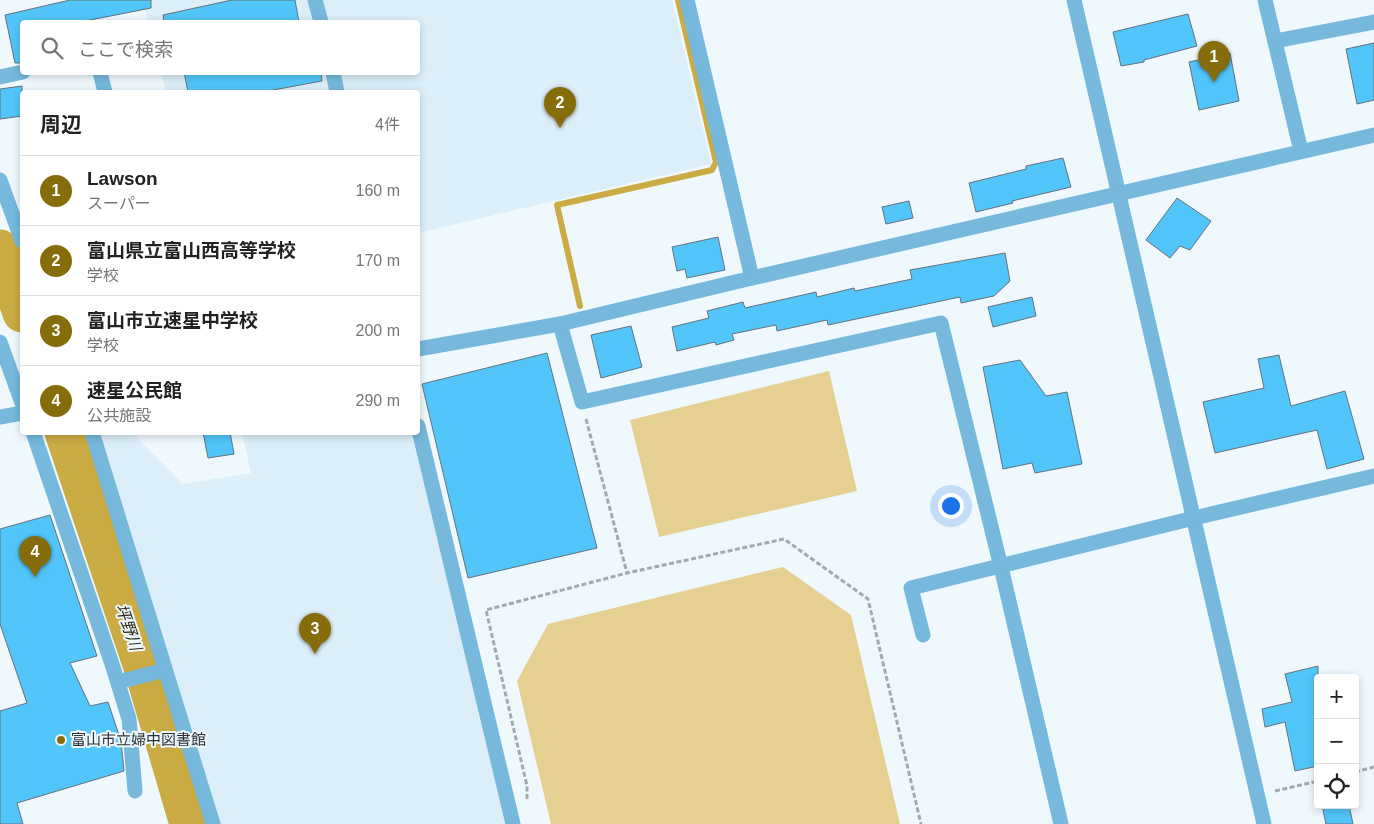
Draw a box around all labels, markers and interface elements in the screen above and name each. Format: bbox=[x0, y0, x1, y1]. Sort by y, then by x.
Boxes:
search box bbox=[20, 20, 420, 75]
icon: search bbox=[38, 34, 66, 62]
text: ここで検索 bbox=[78, 39, 173, 60]
pin: 1 bbox=[1198, 41, 1230, 82]
pin: 2 bbox=[544, 87, 576, 128]
text: 周辺 bbox=[40, 113, 82, 136]
text: 4件 bbox=[375, 116, 400, 133]
text: Lawson bbox=[87, 168, 158, 189]
text: 1 bbox=[52, 182, 60, 199]
text: 160 m bbox=[356, 182, 400, 199]
text: スーパー bbox=[87, 195, 151, 212]
text: 富山県立富山西高等学校 bbox=[87, 240, 296, 261]
text: 2 bbox=[52, 252, 60, 269]
text: 170 m bbox=[356, 252, 400, 269]
text: 学校 bbox=[87, 267, 119, 284]
text: 富山市立速星中学校 bbox=[87, 310, 258, 331]
text: 3 bbox=[52, 322, 60, 339]
text: 200 m bbox=[356, 322, 400, 339]
text: 学校 bbox=[87, 337, 119, 354]
text: 速星公民館 bbox=[87, 380, 182, 401]
text: 4 bbox=[52, 392, 60, 409]
text: 290 m bbox=[356, 392, 400, 409]
text: 公共施設 bbox=[87, 407, 151, 424]
your location bbox=[938, 493, 964, 519]
pin: 4 bbox=[19, 536, 51, 577]
water label: 坪野川 bbox=[113, 602, 145, 655]
pin: 3 bbox=[299, 613, 331, 654]
map controls bbox=[1314, 674, 1359, 809]
button: + bbox=[1314, 674, 1359, 719]
button: − bbox=[1314, 719, 1359, 764]
place label: 富山市立婦中図書館 bbox=[71, 731, 206, 748]
marker: 富山市立婦中図書館 bbox=[55, 734, 67, 746]
button: locate bbox=[1314, 764, 1359, 809]

